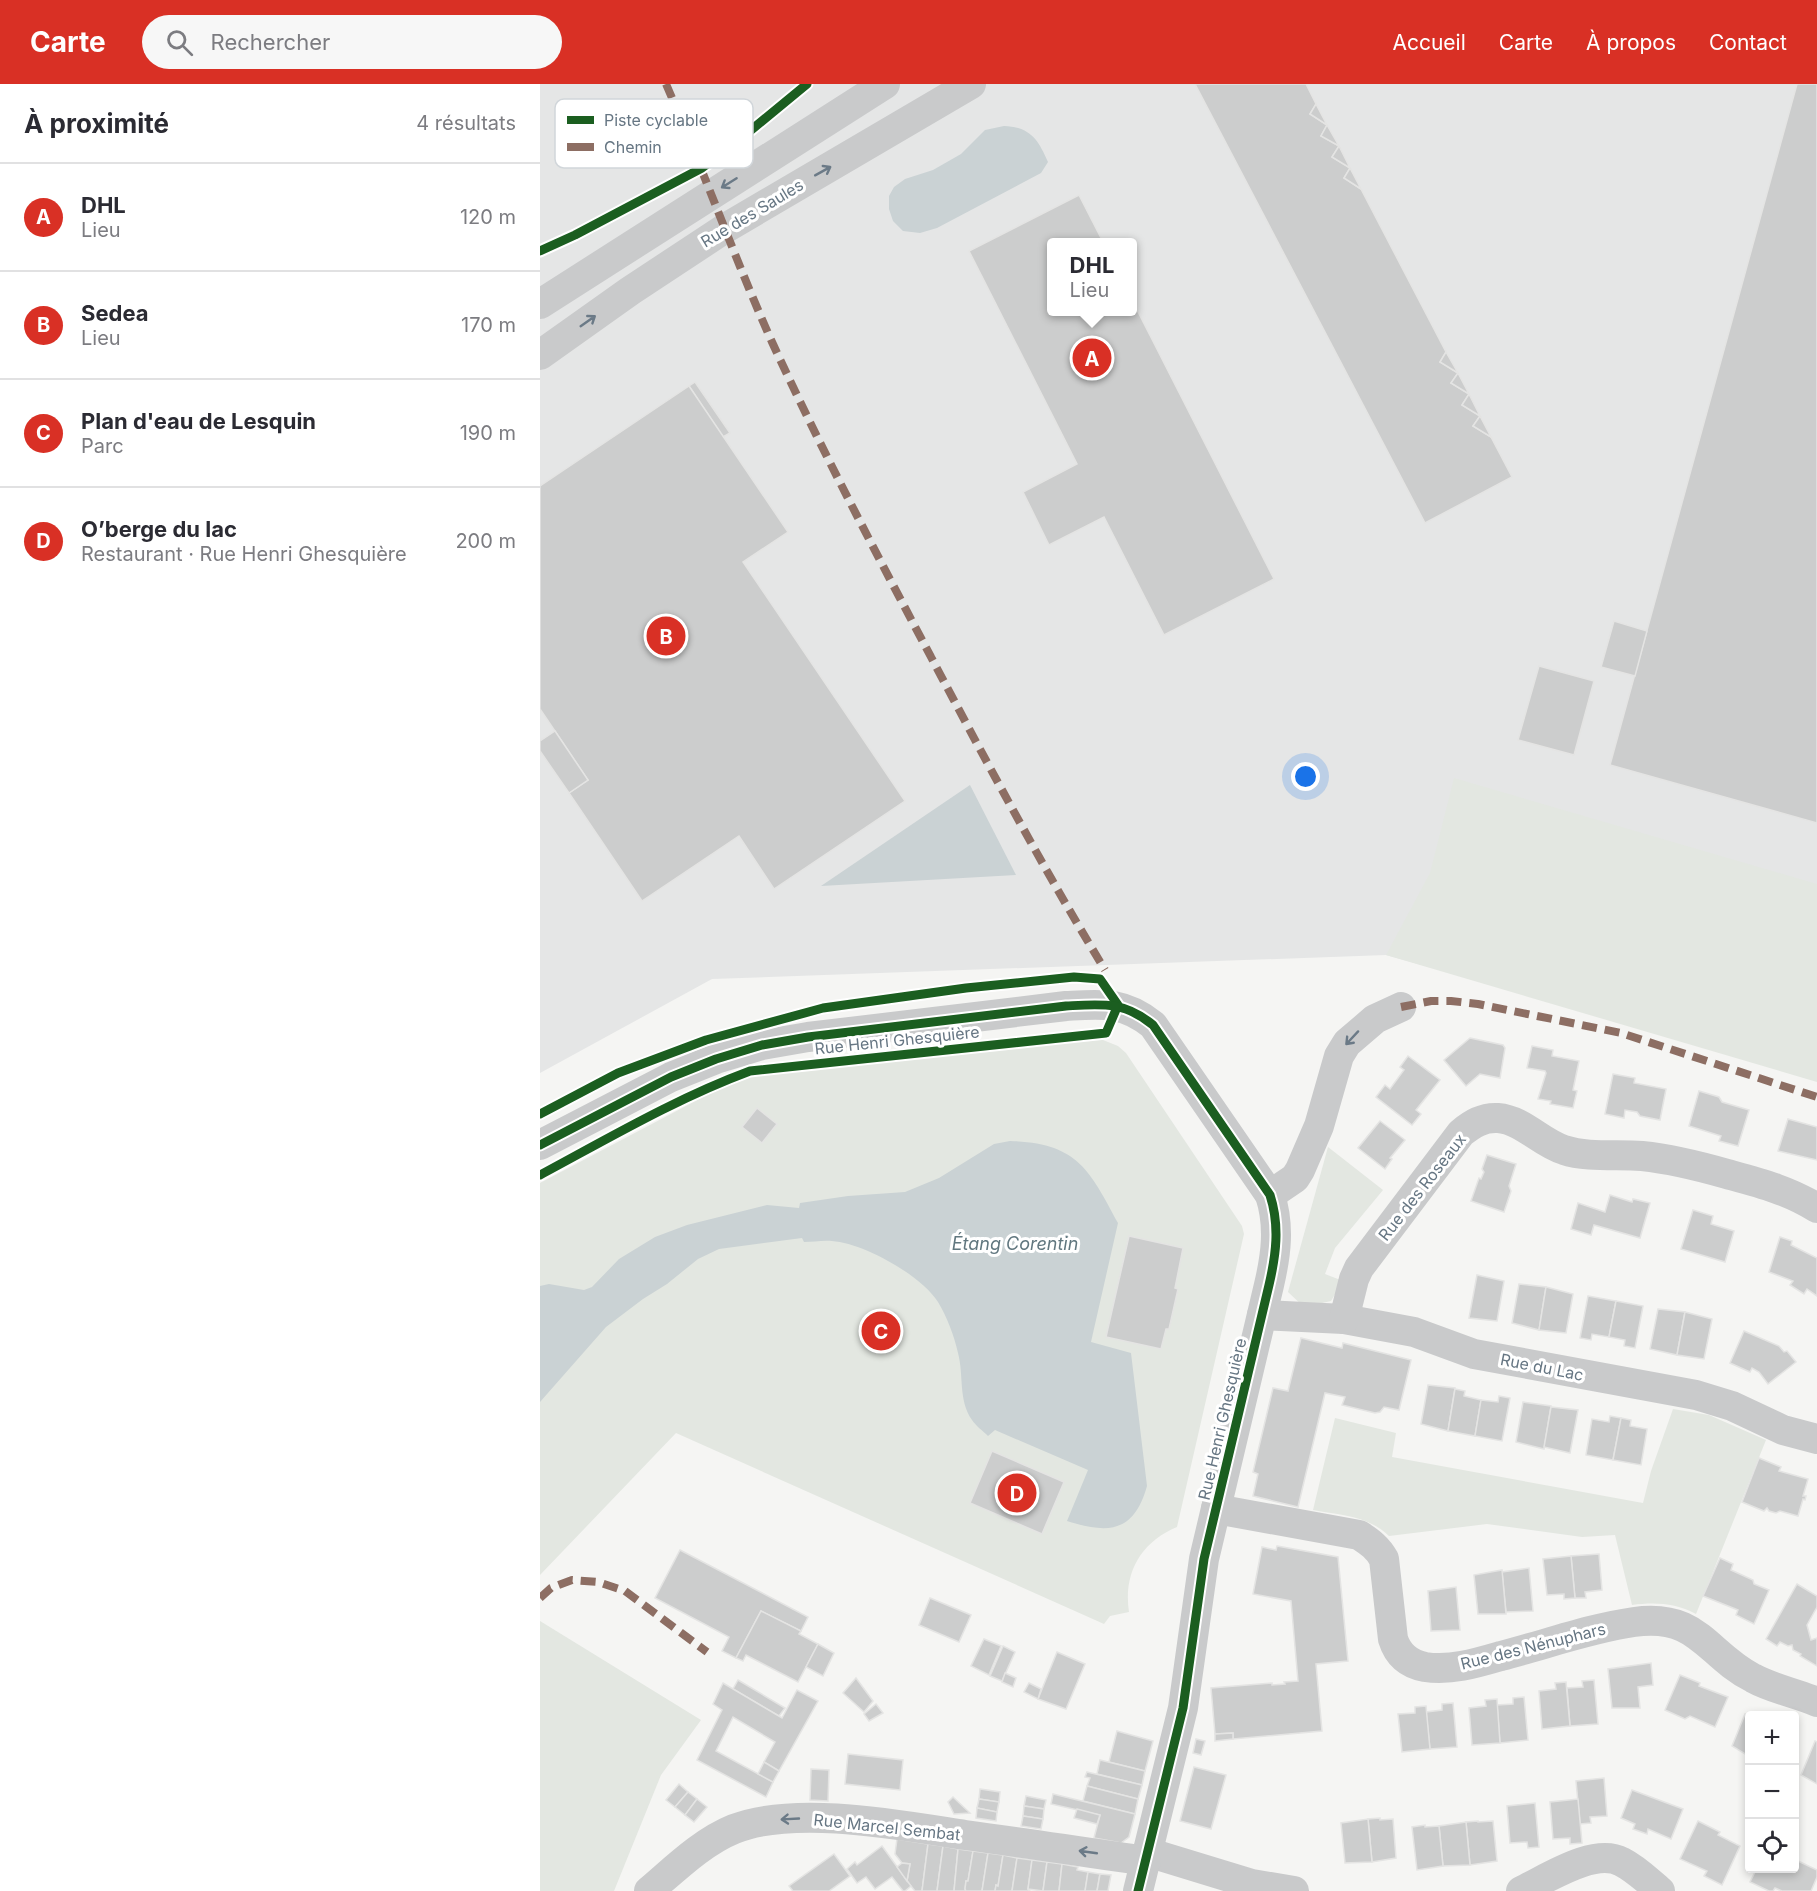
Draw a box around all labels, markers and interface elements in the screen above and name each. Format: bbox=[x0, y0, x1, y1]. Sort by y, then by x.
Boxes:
search box bbox=[142, 15, 562, 69]
text: Carte bbox=[30, 25, 106, 59]
icon: search bbox=[163, 26, 196, 59]
text: Rechercher bbox=[211, 29, 330, 55]
text: Accueil bbox=[1392, 30, 1466, 55]
text: Carte bbox=[1499, 30, 1553, 55]
text: À propos bbox=[1586, 30, 1676, 55]
text: Contact bbox=[1709, 30, 1787, 55]
legend bbox=[555, 99, 753, 168]
text: À proximité bbox=[24, 108, 169, 139]
text: Piste cyclable bbox=[604, 110, 708, 130]
text: 4 résultats bbox=[416, 111, 516, 135]
text: Chemin bbox=[604, 137, 662, 157]
one-way arrow bbox=[814, 165, 831, 177]
street label: Rue des Saules bbox=[697, 175, 807, 251]
one-way arrow bbox=[721, 177, 738, 189]
text: DHL bbox=[81, 192, 126, 218]
text: A bbox=[36, 205, 51, 229]
text: 120 m bbox=[460, 205, 516, 229]
text: Lieu bbox=[81, 218, 121, 242]
popup bbox=[1047, 238, 1137, 316]
text: DHL bbox=[1070, 252, 1114, 278]
text: Lieu bbox=[1070, 278, 1109, 302]
text: Sedea bbox=[81, 300, 148, 326]
text: B bbox=[37, 313, 50, 337]
text: 170 m bbox=[461, 313, 516, 337]
one-way arrow bbox=[579, 315, 595, 327]
text: Lieu bbox=[81, 326, 121, 350]
pin: A bbox=[1072, 336, 1112, 380]
text: Plan d'eau de Lesquin bbox=[81, 408, 316, 434]
text: C bbox=[36, 421, 51, 445]
text: 190 m bbox=[460, 421, 516, 445]
text: Parc bbox=[81, 434, 124, 458]
text: O’berge du lac bbox=[81, 516, 237, 542]
text: D bbox=[36, 529, 51, 553]
text: 200 m bbox=[455, 529, 516, 553]
text: Restaurant · Rue Henri Ghesquière bbox=[81, 542, 407, 566]
pin: B bbox=[646, 614, 686, 658]
your location bbox=[1291, 762, 1320, 791]
street label: Rue Henri Ghesquière bbox=[814, 1021, 980, 1059]
one-way arrow bbox=[1345, 1031, 1360, 1046]
street label: Rue des Roseaux bbox=[1374, 1129, 1470, 1245]
water label: Étang Corentin bbox=[952, 1232, 1078, 1254]
pin: C bbox=[862, 1308, 900, 1354]
street label: Rue Henri Ghesquière bbox=[1194, 1336, 1250, 1502]
street label: Rue du Lac bbox=[1499, 1349, 1585, 1385]
pin: D bbox=[998, 1470, 1036, 1516]
street label: Rue des Nénuphars bbox=[1458, 1618, 1608, 1674]
map controls bbox=[1745, 1711, 1799, 1873]
button: + bbox=[1745, 1711, 1799, 1765]
button: − bbox=[1745, 1765, 1799, 1819]
street label: Rue Marcel Sembat bbox=[813, 1809, 961, 1845]
one-way arrow bbox=[780, 1814, 800, 1825]
button: locate bbox=[1745, 1819, 1799, 1873]
one-way arrow bbox=[1078, 1847, 1098, 1858]

